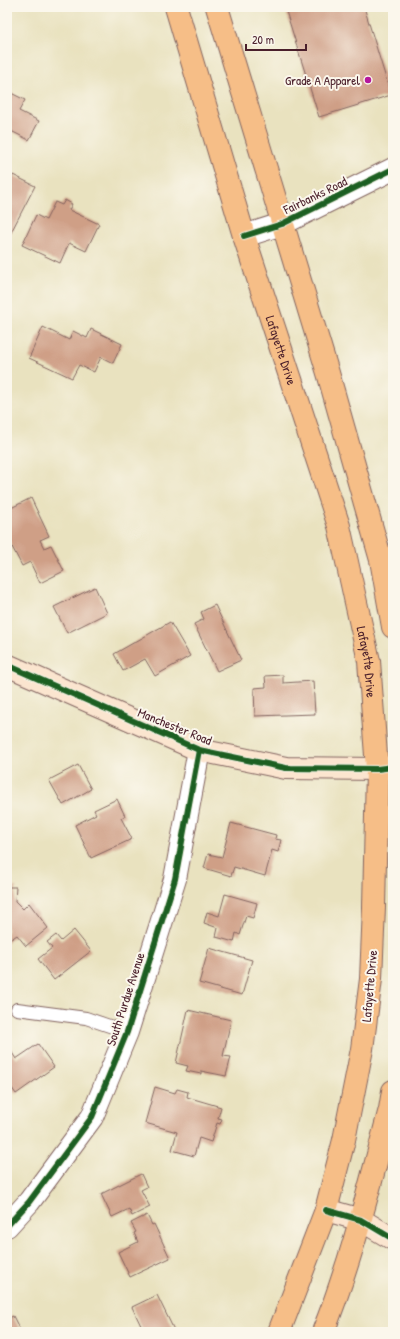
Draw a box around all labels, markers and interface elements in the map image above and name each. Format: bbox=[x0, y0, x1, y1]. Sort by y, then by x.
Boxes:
scale bar bbox=[246, 26, 306, 52]
text: 20 m bbox=[252, 31, 274, 48]
place label: Grade A Apparel bbox=[285, 71, 361, 89]
marker: Grade A Apparel bbox=[363, 75, 373, 85]
street label: Fairbanks Road bbox=[279, 172, 350, 219]
street label: Lafayette Drive bbox=[262, 313, 301, 387]
street label: Lafayette Drive bbox=[353, 625, 381, 698]
street label: Manchester Road bbox=[135, 703, 215, 749]
street label: Lafayette Drive bbox=[357, 949, 381, 1023]
street label: South Purdue Avenue bbox=[101, 950, 149, 1048]

